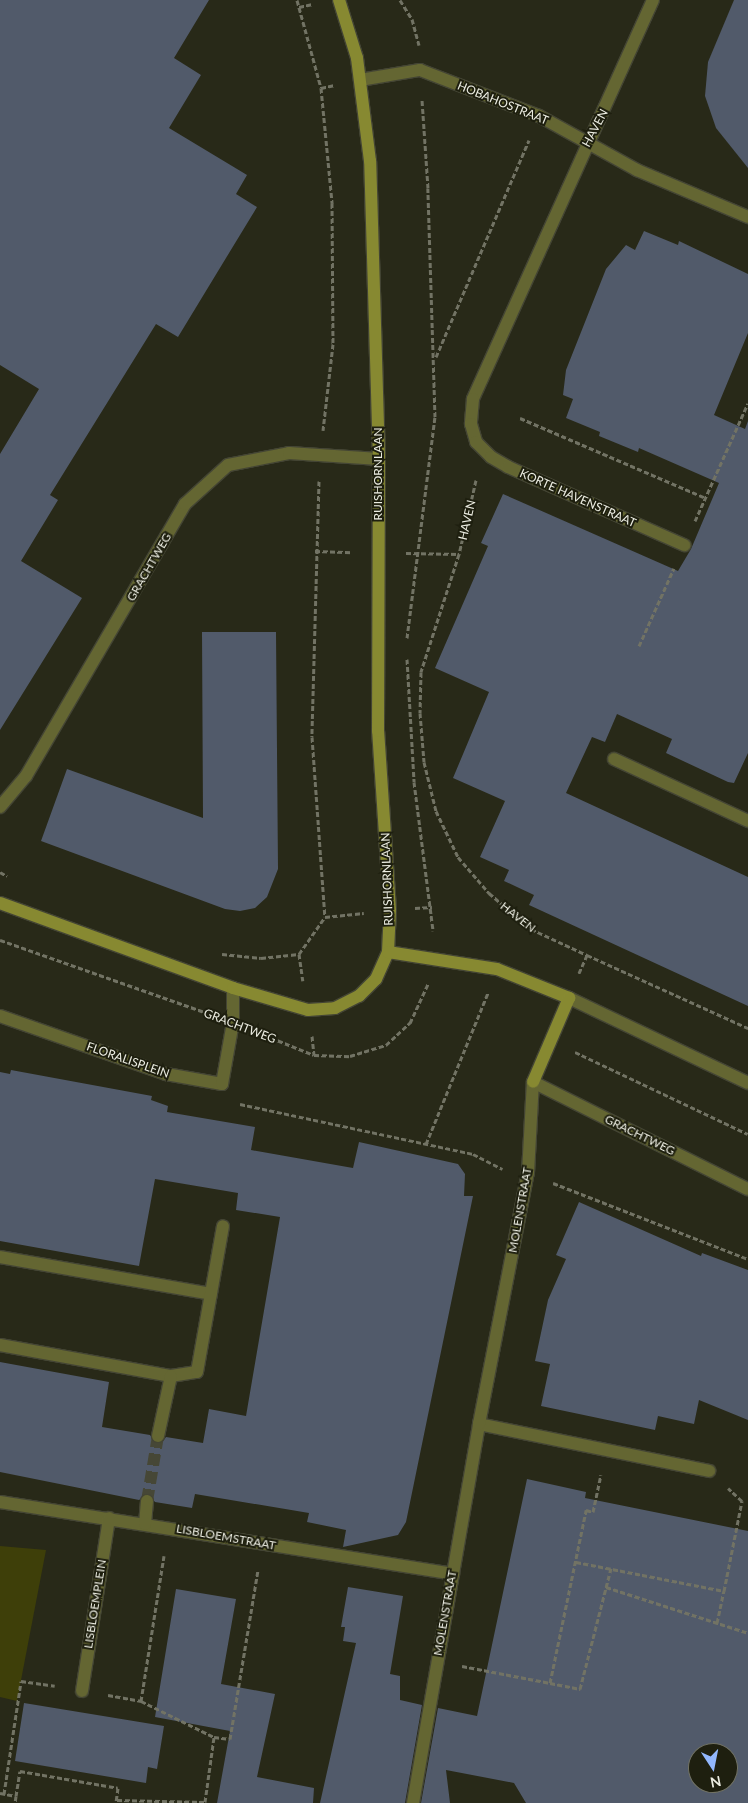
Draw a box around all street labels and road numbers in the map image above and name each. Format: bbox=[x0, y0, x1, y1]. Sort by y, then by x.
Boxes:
street label: HOBAHOSTRAAT bbox=[455, 78, 551, 128]
street label: HAVEN bbox=[579, 107, 611, 149]
street label: RUISHORNLAAN bbox=[371, 427, 385, 521]
street label: KORTE HAVENSTRAAT bbox=[518, 466, 638, 530]
street label: HAVEN bbox=[455, 498, 479, 542]
street label: GRACHTWEG bbox=[124, 530, 174, 604]
street label: RUISHORNLAAN bbox=[378, 832, 396, 926]
street label: HAVEN bbox=[497, 899, 539, 935]
street label: GRACHTWEG bbox=[202, 1006, 278, 1046]
street label: FLORALISPLEIN bbox=[85, 1039, 171, 1081]
street label: GRACHTWEG bbox=[603, 1112, 677, 1158]
street label: MOLENSTRAAT bbox=[505, 1166, 535, 1254]
street label: LISBLOEMSTRAAT bbox=[175, 1521, 277, 1553]
street label: LISBLOEMPLEIN bbox=[81, 1558, 109, 1650]
street label: MOLENSTRAAT bbox=[430, 1569, 460, 1657]

